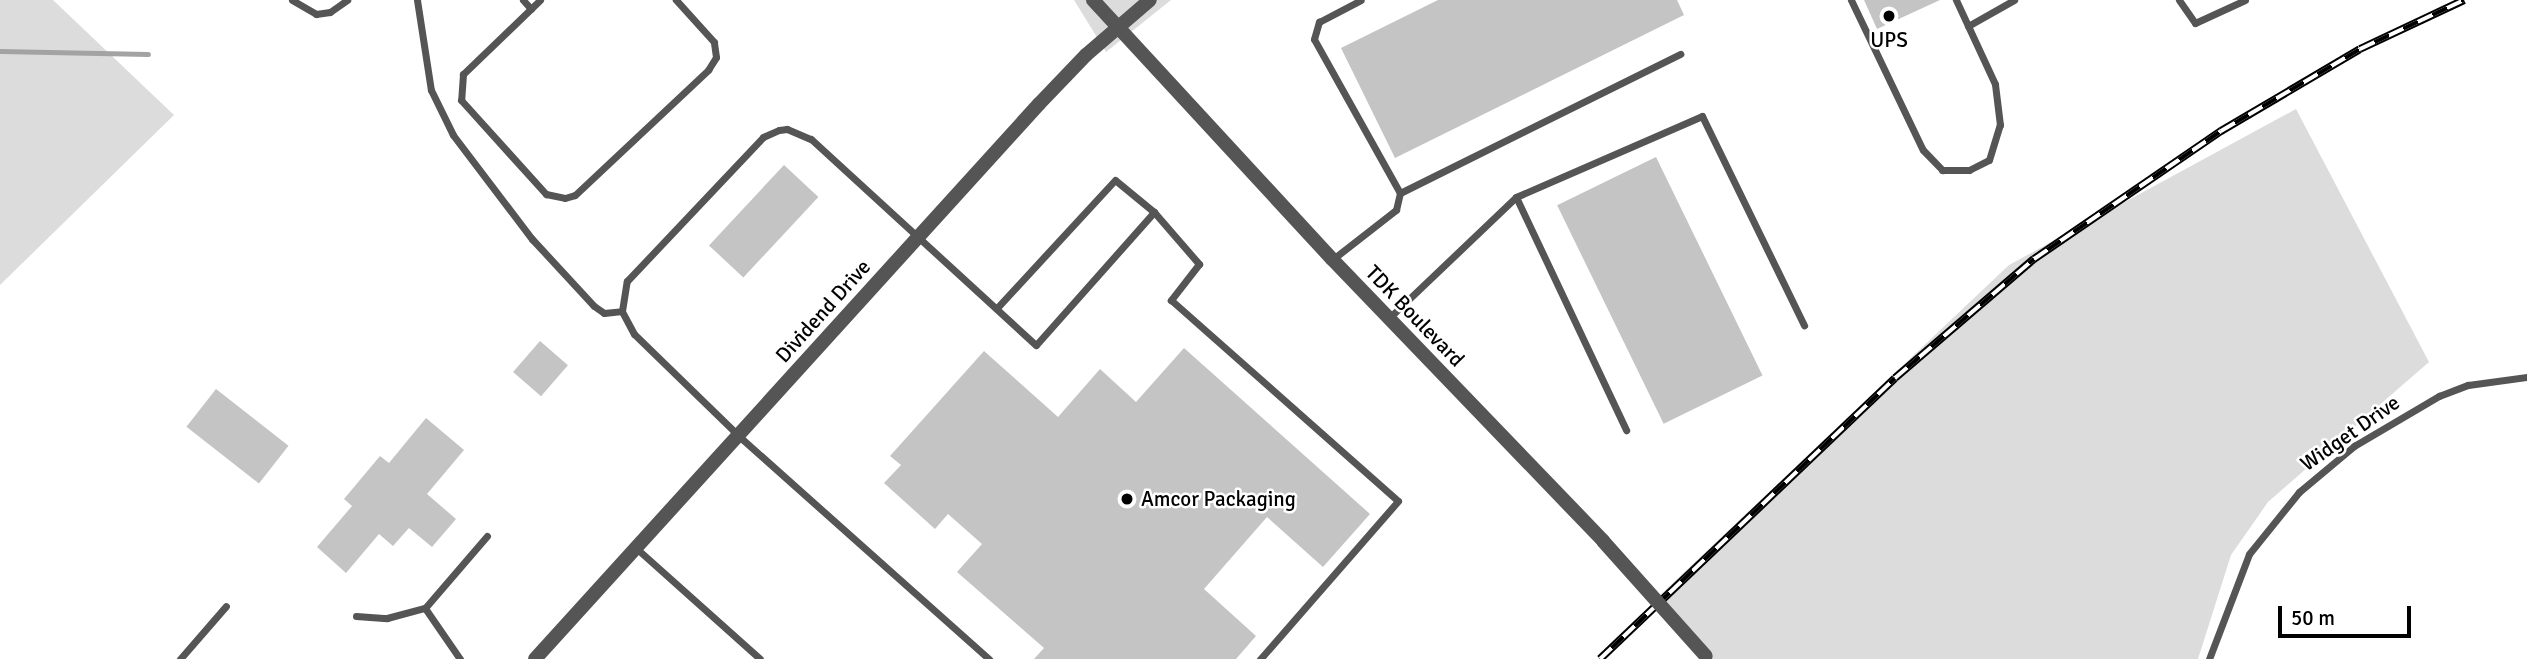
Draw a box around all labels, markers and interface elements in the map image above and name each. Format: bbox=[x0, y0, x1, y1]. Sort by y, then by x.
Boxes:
marker: UPS bbox=[1881, 8, 1897, 24]
place label: UPS bbox=[1870, 27, 1908, 53]
street label: Dividend Drive bbox=[770, 254, 876, 368]
street label: TDK Boulevard bbox=[1360, 260, 1470, 372]
street label: Widget Drive bbox=[2296, 390, 2404, 476]
place label: Amcor Packaging bbox=[1141, 486, 1296, 512]
marker: Amcor Packaging bbox=[1119, 491, 1135, 507]
scale bar bbox=[2282, 592, 2415, 636]
text: 50 m bbox=[2291, 605, 2335, 631]

